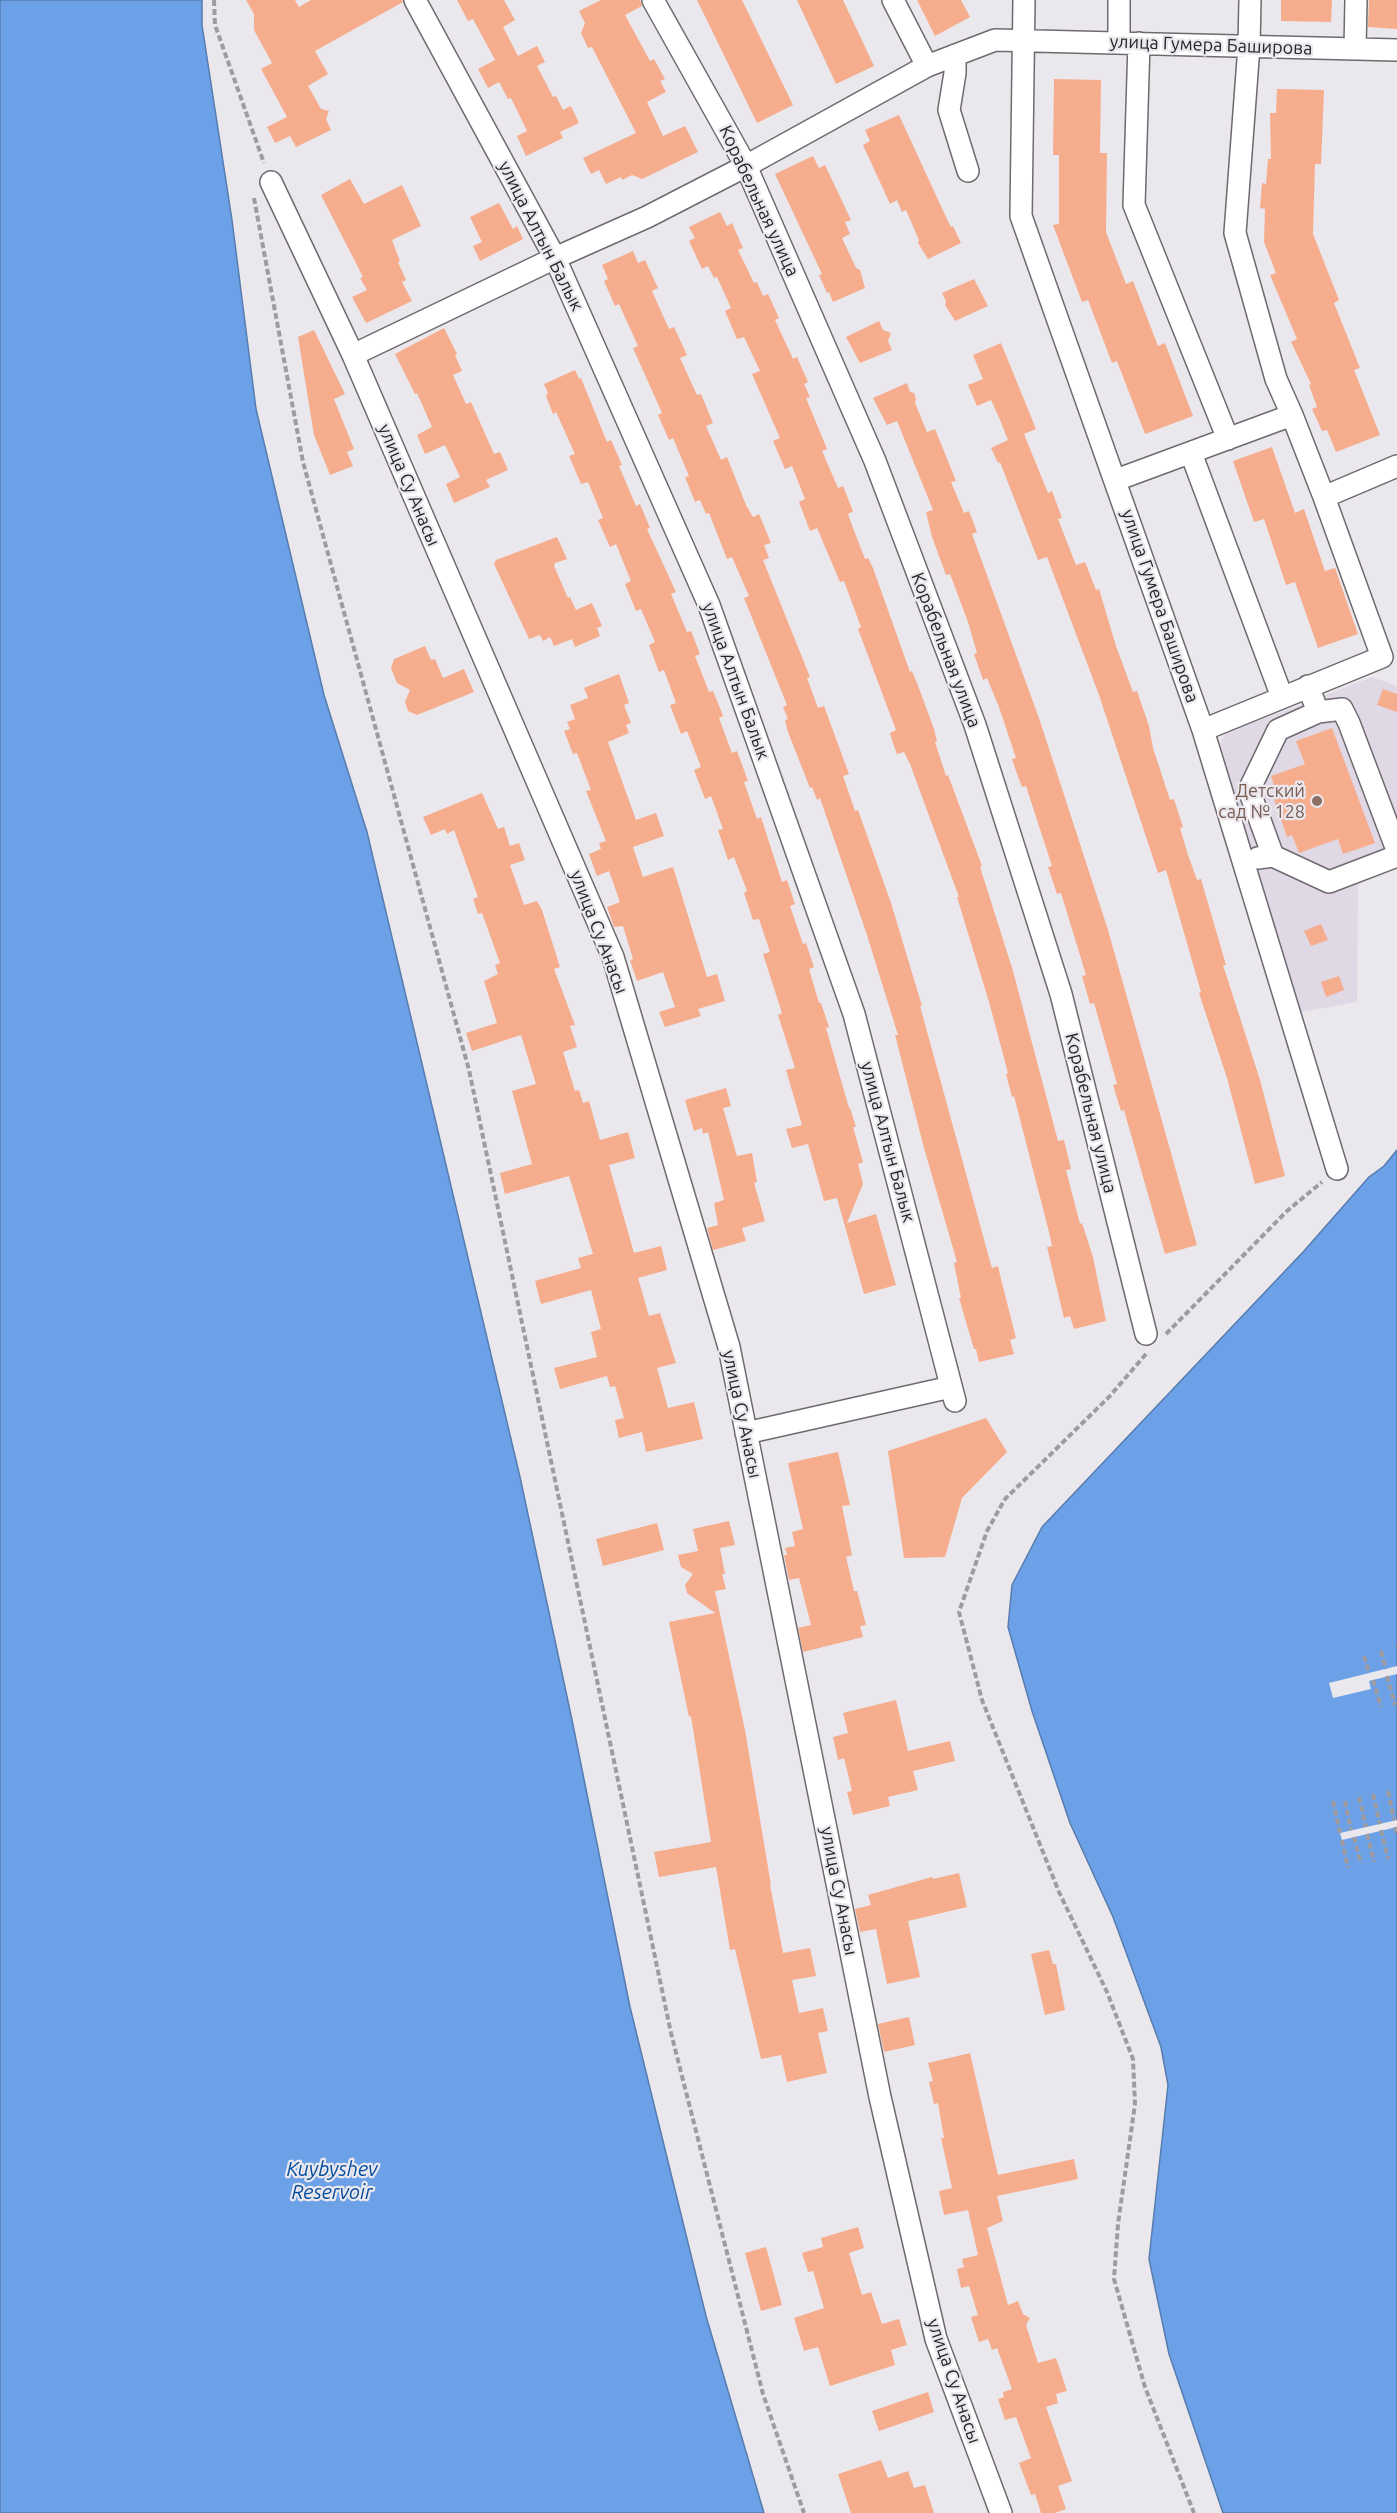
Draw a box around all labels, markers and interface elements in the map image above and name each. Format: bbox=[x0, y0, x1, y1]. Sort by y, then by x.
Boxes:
street label: улица Гумера Баширова bbox=[1109, 31, 1313, 59]
street label: Корабельная улица bbox=[715, 122, 803, 280]
street label: улица Алтын Балык bbox=[494, 157, 588, 315]
street label: улица Су Анасы bbox=[374, 421, 444, 549]
street label: улица Гумера Баширова bbox=[1117, 507, 1203, 705]
street label: Корабельная улица bbox=[906, 569, 986, 731]
street label: улица Алтын Балык bbox=[698, 600, 774, 762]
place label: Детский сад № 128 bbox=[1218, 780, 1305, 822]
marker: Детский сад № 128 bbox=[1310, 794, 1324, 808]
street label: улица Су Анасы bbox=[566, 867, 632, 997]
street label: Корабельная улица bbox=[1061, 1031, 1121, 1195]
street label: улица Алтын Балык bbox=[856, 1059, 920, 1225]
street label: улица Су Анасы bbox=[718, 1348, 766, 1480]
street label: улица Су Анасы bbox=[816, 1825, 862, 1957]
water label: Kuybyshev Reservoir bbox=[286, 2157, 378, 2204]
street label: улица Су Анасы bbox=[923, 2316, 985, 2446]

